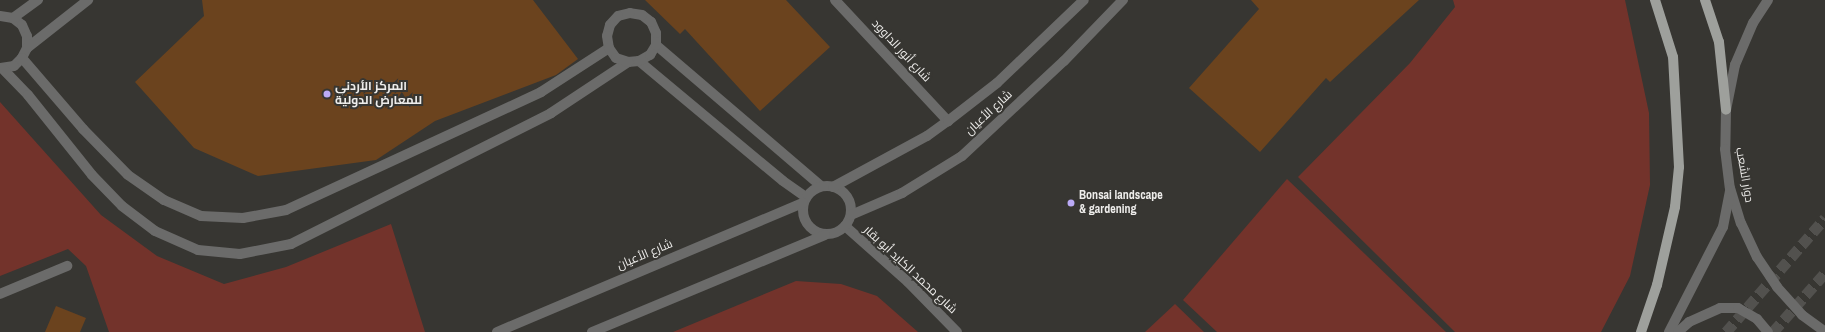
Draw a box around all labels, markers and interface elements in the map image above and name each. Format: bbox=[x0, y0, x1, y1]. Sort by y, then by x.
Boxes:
street label: شارع أنور الداوود bbox=[868, 17, 934, 85]
place label: المركز الأردني للمعارض الدولية bbox=[335, 80, 422, 108]
street label: شارع الأعيان bbox=[962, 88, 1016, 138]
marker: المركز الأردني للمعارض الدولية bbox=[322, 89, 332, 99]
street label: دوار الشعب bbox=[1732, 146, 1756, 204]
place label: Bonsai landscape & gardening bbox=[1079, 189, 1163, 217]
marker: Bonsai landscape & gardening bbox=[1066, 198, 1076, 208]
street label: شارع محمد الكايد أبو بقار bbox=[860, 223, 960, 317]
street label: شارع الأعيان bbox=[615, 237, 675, 273]

